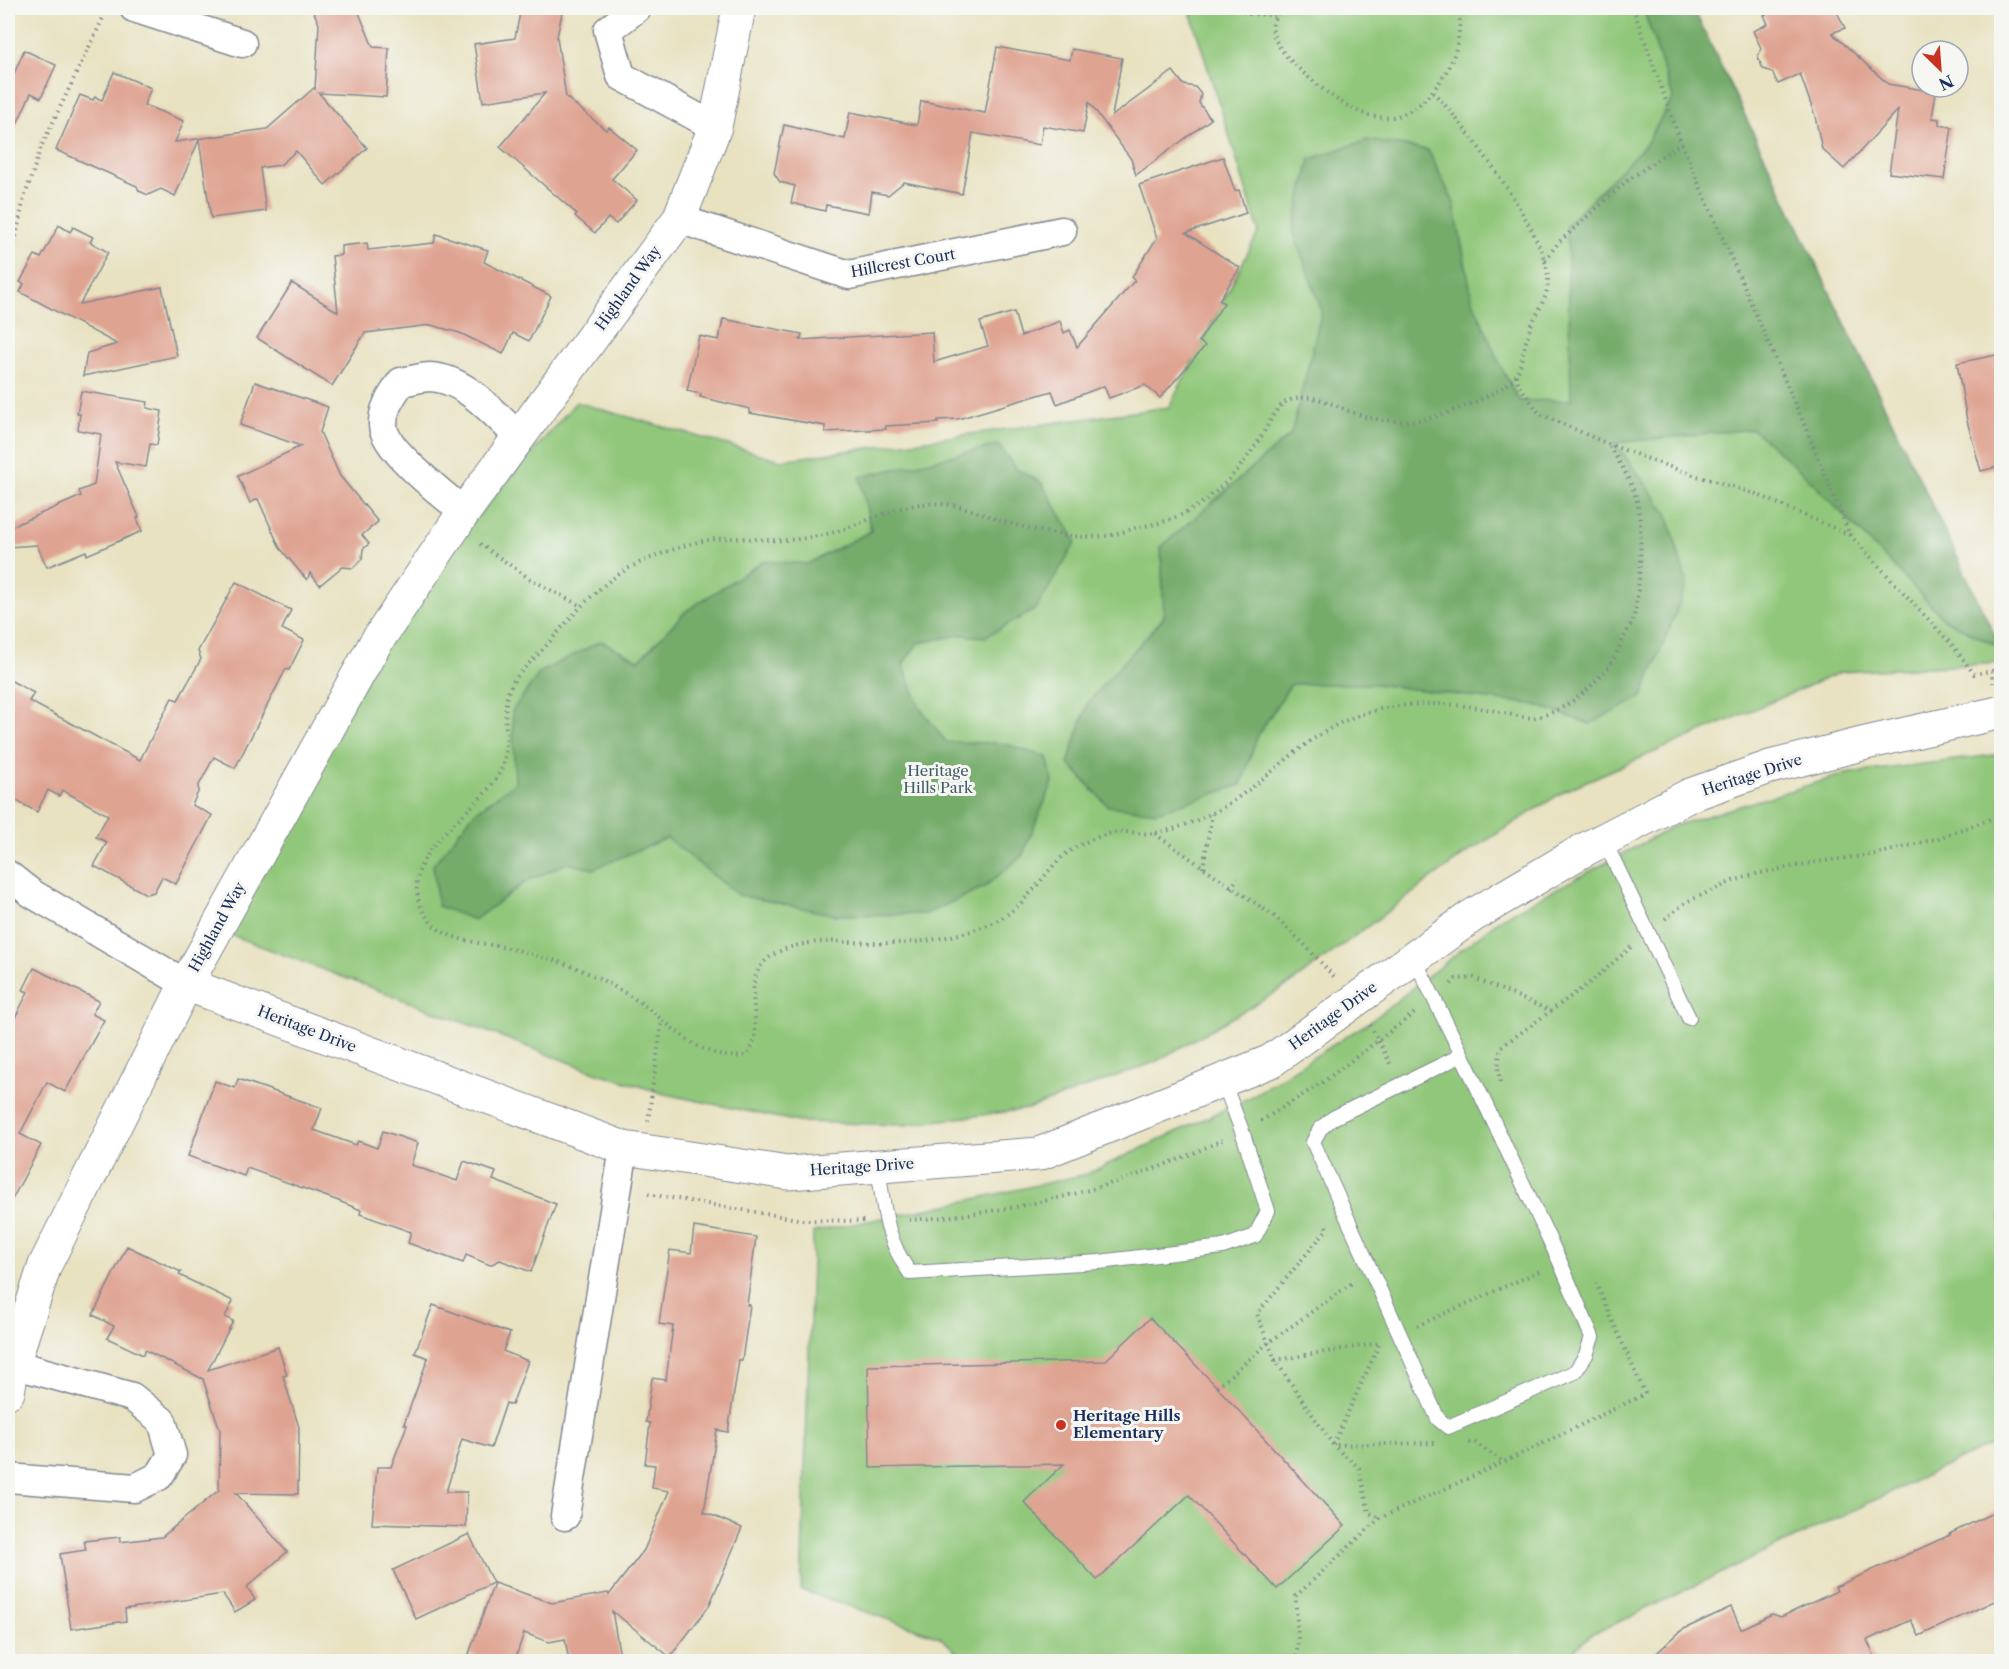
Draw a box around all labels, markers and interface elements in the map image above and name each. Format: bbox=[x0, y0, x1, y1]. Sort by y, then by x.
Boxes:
north arrow bbox=[1910, 39, 1970, 99]
text: N bbox=[1936, 71, 1957, 95]
street label: Highland Way bbox=[591, 241, 665, 334]
street label: Hillcrest Court bbox=[849, 244, 957, 281]
street label: Heritage Drive bbox=[1699, 749, 1804, 800]
park label: Heritage Hills Park bbox=[903, 761, 974, 797]
street label: Highland Way bbox=[184, 878, 249, 975]
street label: Heritage Drive bbox=[1285, 977, 1380, 1054]
street label: Heritage Drive bbox=[255, 1001, 359, 1056]
street label: Heritage Drive bbox=[809, 1153, 915, 1180]
place label: Heritage Hills Elementary bbox=[1073, 1406, 1181, 1442]
marker: Heritage Hills Elementary bbox=[1054, 1418, 1068, 1432]

